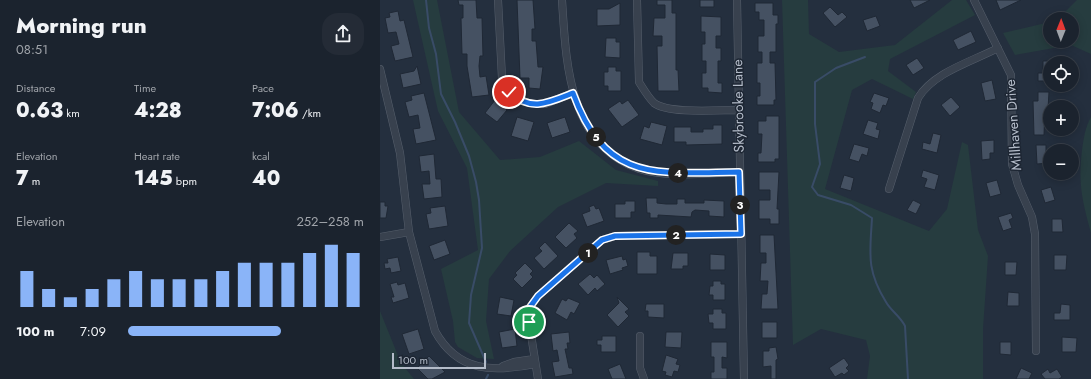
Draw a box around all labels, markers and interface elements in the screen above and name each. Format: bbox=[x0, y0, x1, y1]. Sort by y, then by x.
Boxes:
text: Morning run bbox=[16, 9, 147, 41]
north arrow bbox=[1043, 12, 1079, 48]
map controls bbox=[1043, 12, 1079, 180]
button: share bbox=[322, 13, 364, 55]
text: 08:51 bbox=[16, 40, 48, 59]
button: locate bbox=[1043, 56, 1079, 92]
street label: Skybrooke Lane bbox=[727, 59, 749, 153]
pin bbox=[492, 75, 526, 109]
street label: Millhaven Drive bbox=[1000, 79, 1026, 171]
text: Distance bbox=[16, 80, 55, 96]
text: Time bbox=[134, 80, 156, 96]
text: Pace bbox=[252, 80, 274, 96]
icon: check bbox=[498, 81, 520, 103]
text: 0.63 bbox=[16, 96, 63, 125]
text: 4:28 bbox=[134, 96, 182, 125]
text: 7:06 bbox=[252, 96, 299, 125]
button: + bbox=[1043, 100, 1079, 136]
text: km bbox=[63, 105, 80, 121]
text: /km bbox=[299, 105, 321, 121]
pin: 5 bbox=[586, 127, 606, 147]
text: 5 bbox=[592, 129, 600, 145]
button: − bbox=[1043, 144, 1079, 180]
text: Elevation bbox=[16, 148, 58, 164]
text: Heart rate bbox=[134, 148, 180, 164]
text: kcal bbox=[252, 148, 270, 164]
pin: 4 bbox=[668, 163, 688, 183]
text: 7 bbox=[16, 164, 29, 193]
text: 145 bbox=[134, 164, 173, 193]
text: 40 bbox=[252, 164, 280, 193]
text: 4 bbox=[674, 165, 682, 181]
text: m bbox=[29, 173, 40, 189]
text: bpm bbox=[173, 173, 197, 189]
pin: 3 bbox=[730, 195, 750, 215]
text: 3 bbox=[737, 197, 743, 213]
text: Elevation bbox=[16, 212, 65, 231]
text: 252–258 m bbox=[296, 212, 364, 231]
pin: 2 bbox=[666, 225, 686, 245]
text: 2 bbox=[672, 227, 680, 243]
pin: 1 bbox=[578, 243, 598, 263]
text: 1 bbox=[585, 245, 591, 261]
pin bbox=[512, 305, 546, 339]
icon: arrive bbox=[518, 311, 540, 333]
text: 100 m bbox=[16, 322, 54, 341]
text: 7:09 bbox=[80, 322, 106, 341]
scale bar bbox=[392, 351, 486, 370]
text: 100 m bbox=[398, 352, 428, 368]

